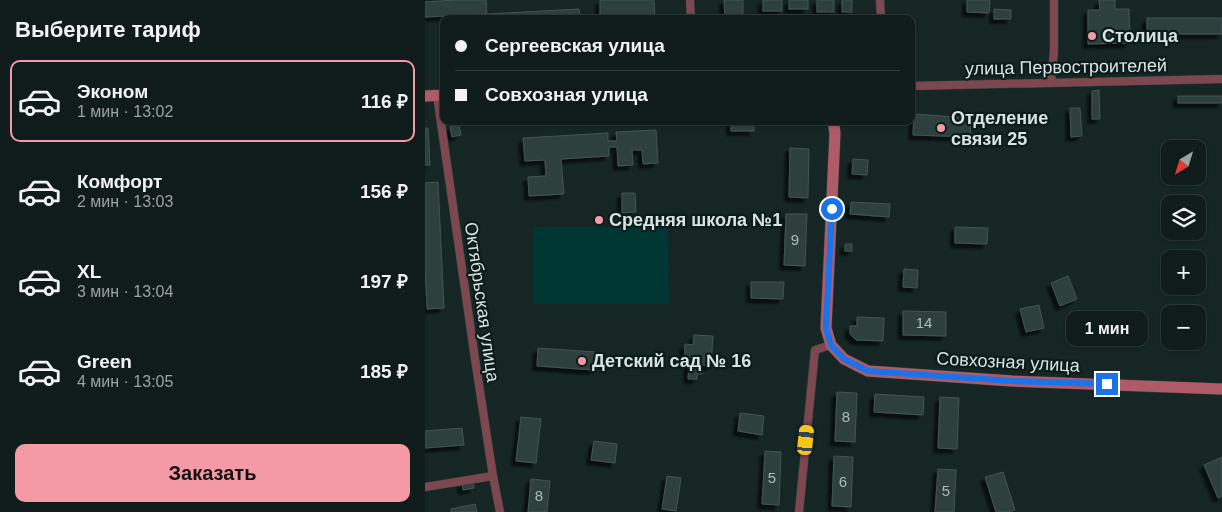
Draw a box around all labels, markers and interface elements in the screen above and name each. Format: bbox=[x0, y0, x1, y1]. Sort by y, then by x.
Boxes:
text: Выберите тариф bbox=[15, 17, 201, 42]
place label: Столица bbox=[1102, 26, 1179, 46]
marker: Столица bbox=[1086, 30, 1098, 42]
text: Сергеевская улица bbox=[485, 35, 665, 56]
street label: улица Первостроителей bbox=[965, 55, 1167, 79]
icon: car bbox=[17, 79, 62, 124]
text: Эконом bbox=[77, 81, 148, 102]
text: Совхозная улица bbox=[485, 84, 648, 105]
text: 116 ₽ bbox=[361, 91, 408, 112]
text: 1 мин · 13:02 bbox=[77, 103, 173, 120]
place label: Отделение связи 25 bbox=[951, 108, 1048, 149]
marker: Отделение связи 25 bbox=[935, 122, 947, 134]
north arrow bbox=[1161, 140, 1206, 185]
map controls bbox=[1161, 140, 1206, 350]
icon: car bbox=[17, 169, 62, 214]
text: Комфорт bbox=[77, 171, 162, 192]
text: 156 ₽ bbox=[360, 181, 408, 202]
text: 2 мин · 13:03 bbox=[77, 193, 173, 210]
button: layers bbox=[1161, 195, 1206, 240]
route start bbox=[821, 198, 843, 220]
place label: Средняя школа №1 bbox=[609, 210, 782, 230]
marker: Средняя школа №1 bbox=[593, 214, 605, 226]
street label: Октябрьская улица bbox=[461, 221, 503, 384]
house number: 9 bbox=[791, 231, 799, 248]
button: + bbox=[1161, 250, 1206, 295]
icon: car bbox=[17, 259, 62, 304]
text: XL bbox=[77, 261, 101, 282]
text: 197 ₽ bbox=[360, 271, 408, 292]
text: 3 мин · 13:04 bbox=[77, 283, 173, 300]
button: − bbox=[1161, 305, 1206, 350]
callout: 1 мин bbox=[1066, 312, 1148, 346]
house number: 14 bbox=[916, 314, 932, 331]
text: 1 мин bbox=[1085, 320, 1129, 337]
street label: Совхозная улица bbox=[936, 348, 1081, 376]
icon: car bbox=[17, 349, 62, 394]
text: Green bbox=[77, 351, 132, 372]
place label: Детский сад № 16 bbox=[592, 351, 751, 371]
marker: Детский сад № 16 bbox=[576, 355, 588, 367]
text: 185 ₽ bbox=[360, 361, 408, 382]
text: 4 мин · 13:05 bbox=[77, 373, 173, 390]
route end bbox=[1096, 373, 1118, 395]
house number: 8 bbox=[842, 408, 850, 425]
car bbox=[796, 424, 815, 456]
button: Заказать bbox=[15, 444, 410, 502]
house number: 5 bbox=[768, 469, 776, 486]
house number: 6 bbox=[839, 473, 847, 490]
house number: 5 bbox=[942, 482, 950, 499]
house number: 8 bbox=[535, 487, 543, 504]

